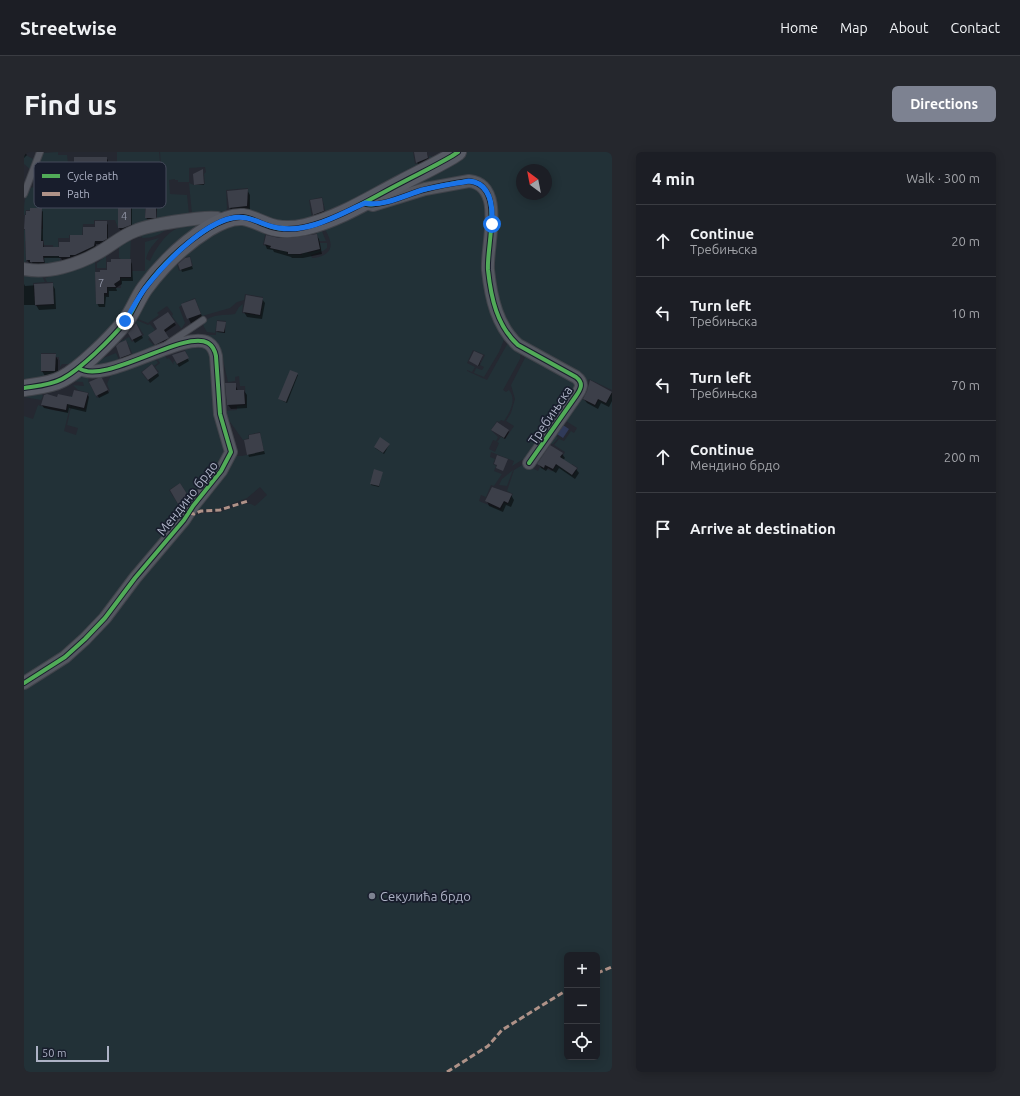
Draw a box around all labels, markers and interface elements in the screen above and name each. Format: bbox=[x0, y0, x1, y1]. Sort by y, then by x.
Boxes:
text: Streetwise bbox=[20, 17, 117, 39]
text: Home bbox=[780, 20, 818, 36]
text: Map bbox=[840, 20, 868, 36]
text: About bbox=[890, 20, 929, 36]
text: Contact bbox=[951, 20, 1000, 36]
button: Directions bbox=[892, 86, 996, 122]
text: Find us bbox=[24, 89, 117, 120]
legend bbox=[34, 162, 166, 208]
north arrow bbox=[516, 164, 552, 200]
text: 4 min bbox=[652, 169, 695, 188]
text: Cycle path bbox=[67, 170, 118, 182]
text: Walk · 300 m bbox=[906, 171, 980, 185]
text: Path bbox=[67, 188, 90, 200]
house number: 4 bbox=[121, 210, 127, 222]
route start bbox=[483, 215, 501, 233]
text: Continue bbox=[690, 225, 754, 242]
icon: ahead bbox=[652, 230, 674, 252]
text: 20 m bbox=[951, 234, 980, 248]
text: Требињска bbox=[690, 242, 757, 256]
house number: 7 bbox=[98, 277, 104, 289]
text: Turn left bbox=[690, 297, 751, 314]
icon: left bbox=[652, 302, 674, 324]
text: 10 m bbox=[951, 306, 980, 320]
route end bbox=[116, 312, 134, 330]
text: Требињска bbox=[690, 314, 757, 328]
text: Turn left bbox=[690, 369, 751, 386]
icon: left bbox=[652, 374, 674, 396]
text: 70 m bbox=[951, 378, 980, 392]
street label: Требињска bbox=[525, 383, 575, 447]
text: Требињска bbox=[690, 386, 757, 400]
text: Continue bbox=[690, 441, 754, 458]
icon: ahead bbox=[652, 446, 674, 468]
text: 200 m bbox=[944, 450, 980, 464]
street label: Мендино брдо bbox=[154, 458, 220, 538]
text: Мендино брдо bbox=[690, 458, 780, 472]
icon: arrive bbox=[652, 518, 674, 540]
text: Arrive at destination bbox=[690, 520, 836, 537]
place label: Секулића брдо bbox=[380, 889, 471, 903]
marker: Секулића брдо bbox=[367, 891, 377, 901]
map controls bbox=[564, 952, 600, 1060]
button: + bbox=[564, 952, 600, 988]
button: − bbox=[564, 988, 600, 1024]
button: locate bbox=[564, 1024, 600, 1060]
scale bar bbox=[36, 1044, 109, 1063]
text: 50 m bbox=[42, 1047, 66, 1059]

